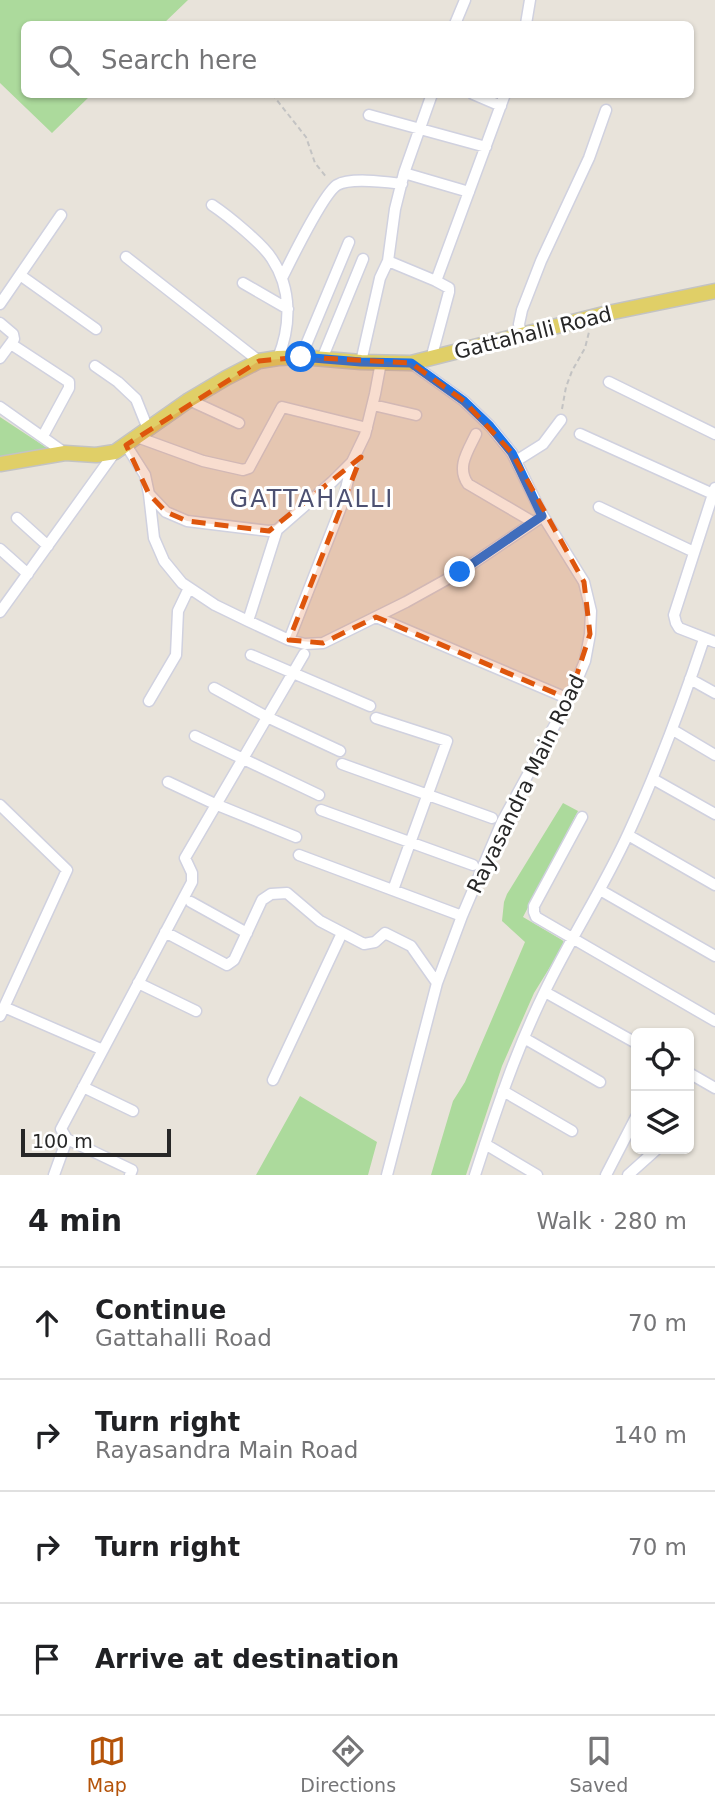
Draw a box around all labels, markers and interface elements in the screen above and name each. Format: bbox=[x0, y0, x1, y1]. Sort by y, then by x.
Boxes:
search box bbox=[21, 21, 694, 98]
icon: search bbox=[45, 41, 83, 79]
text: Search here bbox=[101, 45, 257, 75]
street label: Gattahalli Road bbox=[452, 302, 614, 364]
route start bbox=[285, 341, 316, 372]
district label: GATTAHALLI bbox=[230, 485, 394, 513]
route end bbox=[444, 556, 475, 587]
street label: Rayasandra Main Road bbox=[463, 671, 589, 897]
map controls bbox=[631, 1028, 694, 1154]
button: locate bbox=[631, 1028, 694, 1091]
button: layers bbox=[631, 1091, 694, 1154]
scale bar bbox=[21, 1126, 172, 1158]
text: 100 m bbox=[32, 1130, 93, 1152]
text: 4 min bbox=[28, 1203, 122, 1238]
text: Walk · 280 m bbox=[536, 1208, 687, 1234]
text: Continue bbox=[95, 1295, 226, 1325]
icon: ahead bbox=[28, 1304, 66, 1342]
text: 70 m bbox=[628, 1310, 687, 1336]
text: Gattahalli Road bbox=[95, 1325, 272, 1351]
text: Turn right bbox=[95, 1407, 240, 1437]
icon: right bbox=[28, 1416, 66, 1454]
text: 140 m bbox=[613, 1422, 687, 1448]
text: Rayasandra Main Road bbox=[95, 1437, 358, 1463]
icon: right bbox=[28, 1528, 66, 1566]
text: Turn right bbox=[95, 1532, 240, 1562]
text: 70 m bbox=[628, 1534, 687, 1560]
icon: arrive bbox=[28, 1640, 66, 1678]
text: Arrive at destination bbox=[95, 1644, 399, 1674]
tab: Map bbox=[87, 1732, 127, 1796]
tab: Directions bbox=[300, 1732, 396, 1796]
tab: Saved bbox=[570, 1732, 628, 1796]

